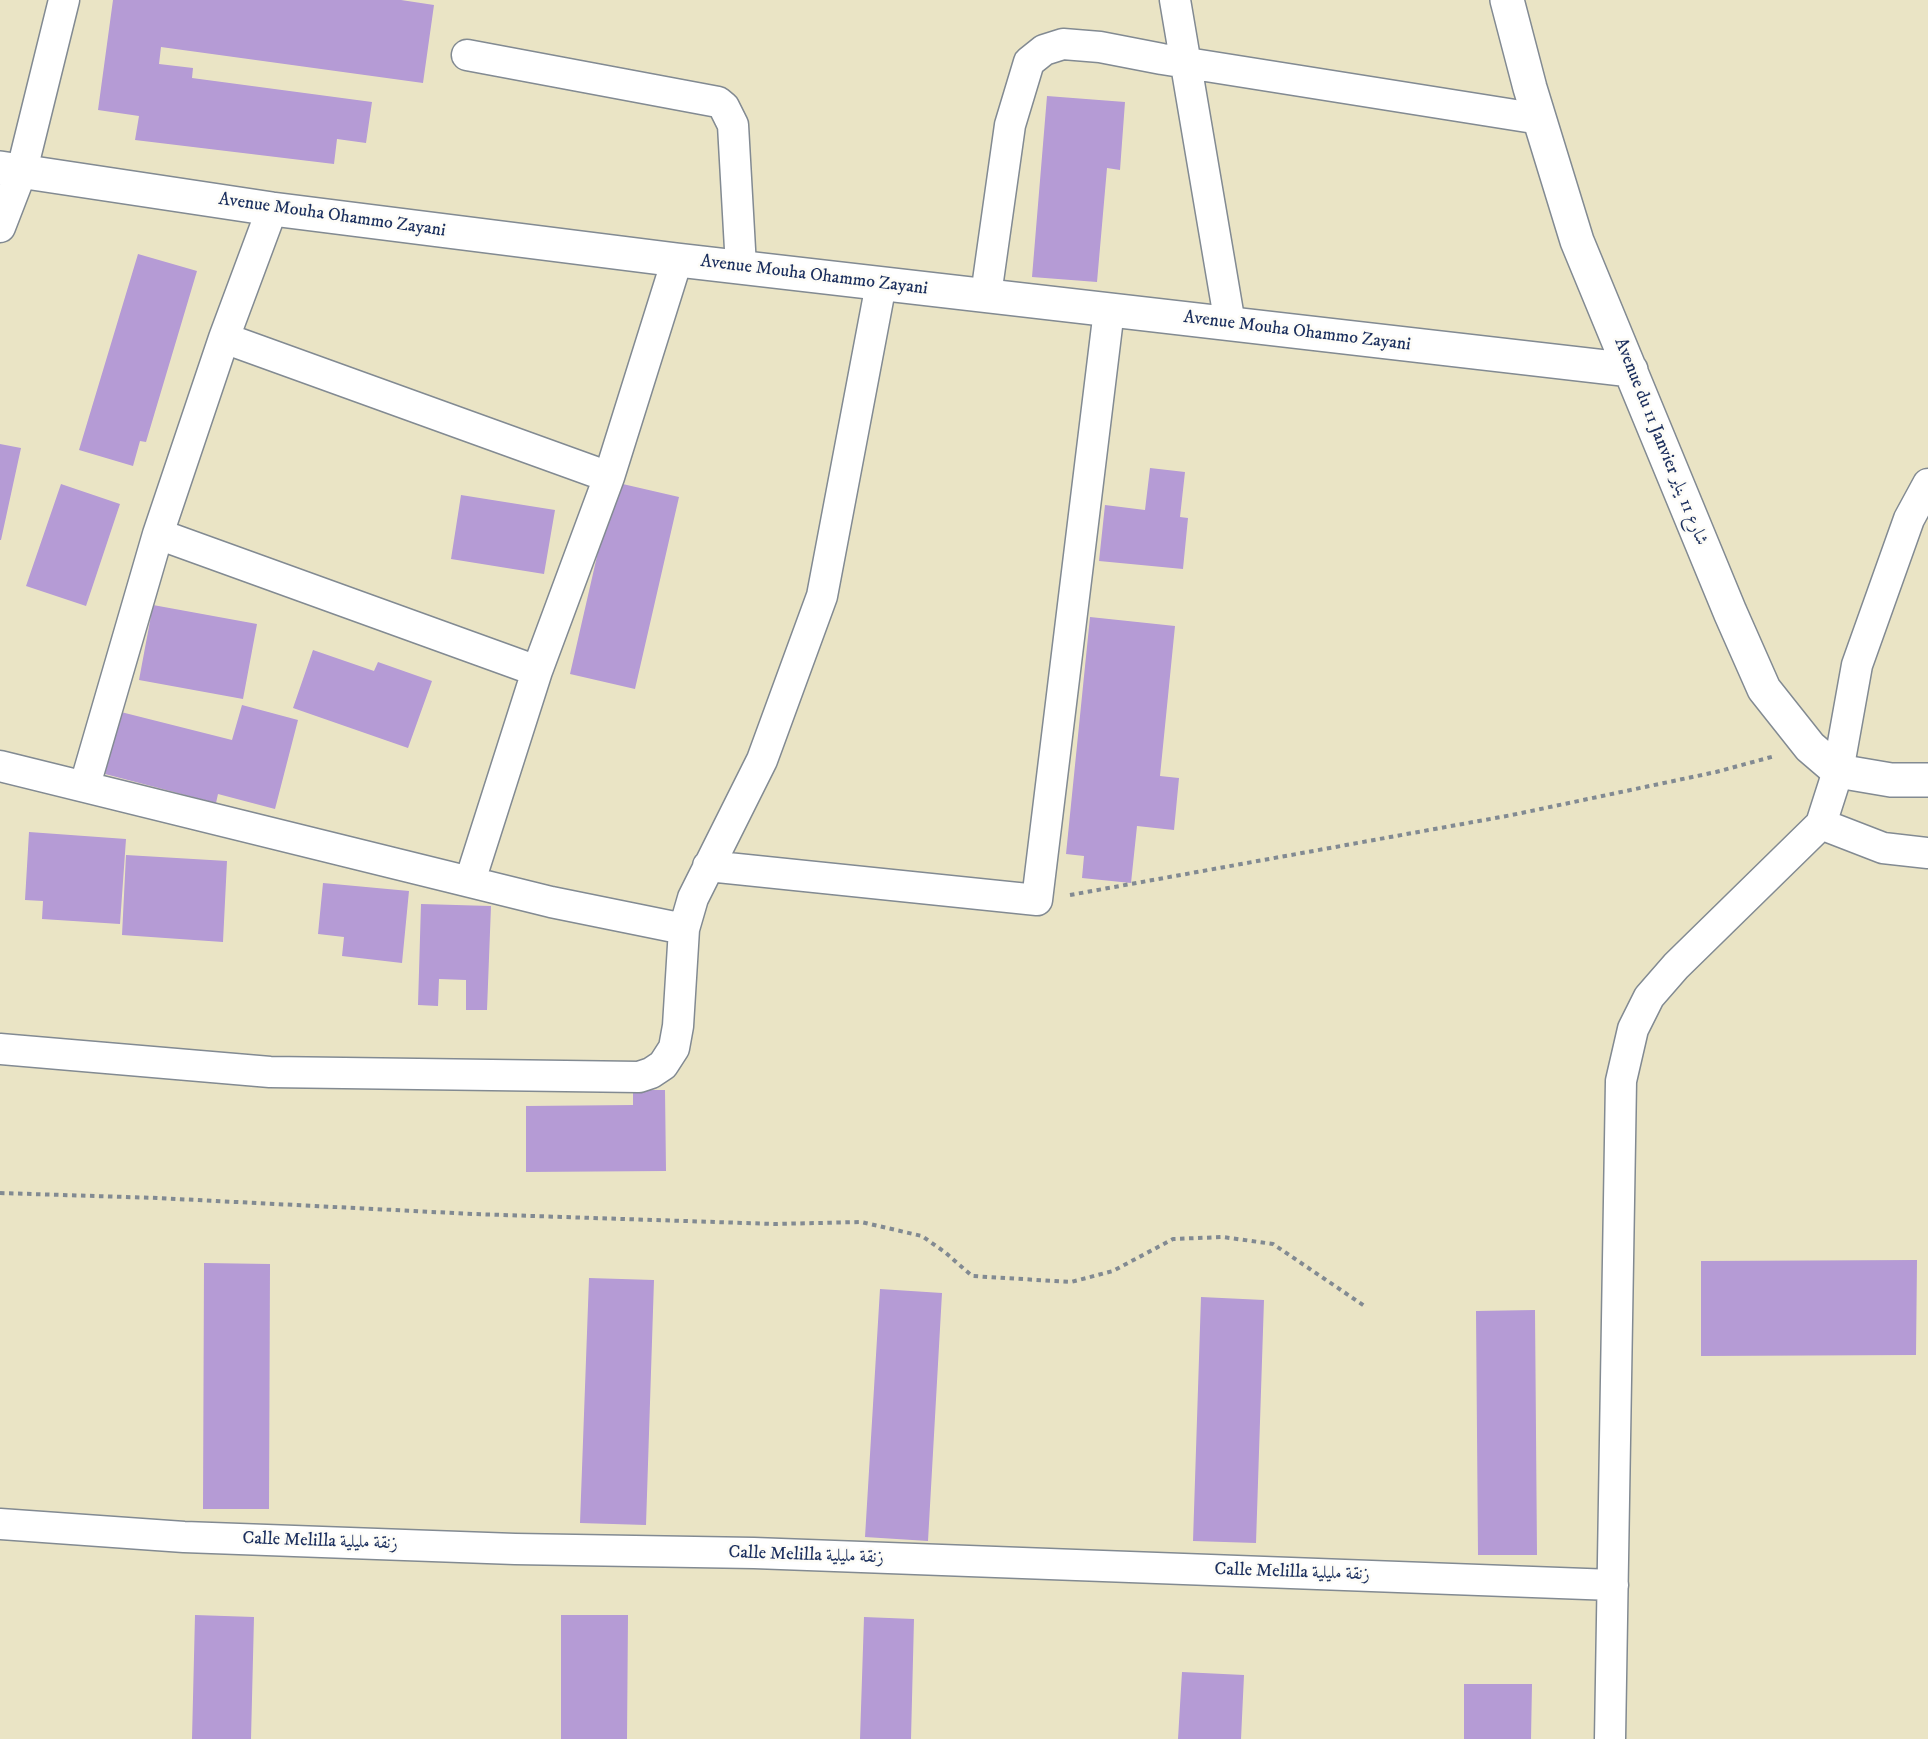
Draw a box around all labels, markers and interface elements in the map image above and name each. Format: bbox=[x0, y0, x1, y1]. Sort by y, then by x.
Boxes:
street label: Avenue Mouha Ohammo Zayani bbox=[217, 189, 447, 243]
street label: Avenue Mouha Ohammo Zayani bbox=[699, 251, 929, 301]
street label: Avenue Mouha Ohammo Zayani bbox=[1182, 307, 1412, 357]
street label: Avenue du 11 Janvier شارع 11 يناير bbox=[1608, 335, 1712, 549]
street label: Calle Melilla زنقة مليلية bbox=[242, 1528, 398, 1556]
street label: Calle Melilla زنقة مليلية bbox=[728, 1542, 884, 1570]
street label: Calle Melilla زنقة مليلية bbox=[1214, 1559, 1370, 1587]

